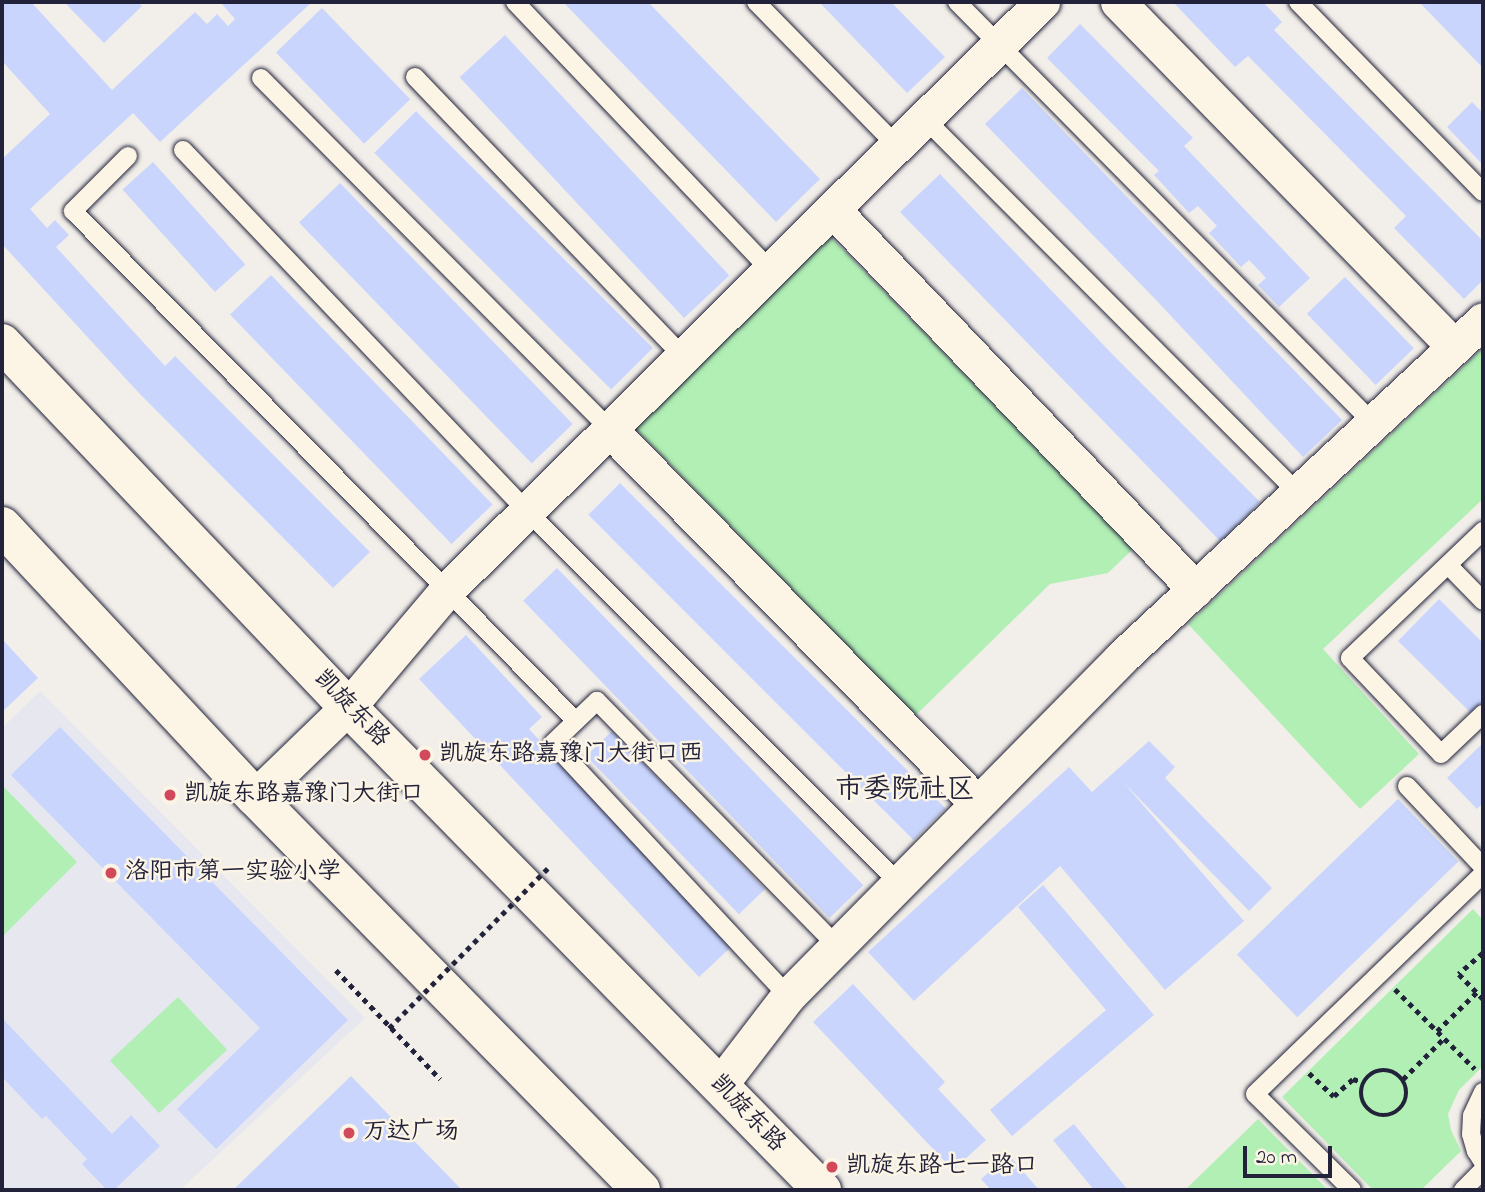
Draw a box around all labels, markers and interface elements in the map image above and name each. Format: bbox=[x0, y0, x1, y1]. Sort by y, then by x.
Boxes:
street label: 凯旋东路 bbox=[307, 664, 395, 754]
place label: 凯旋东路嘉豫门大街口西 bbox=[439, 741, 703, 769]
marker: 凯旋东路嘉豫门大街口西 bbox=[417, 747, 433, 763]
district label: 市委院社区 bbox=[835, 774, 975, 808]
place label: 凯旋东路嘉豫门大街口 bbox=[184, 781, 424, 809]
marker: 凯旋东路嘉豫门大街口 bbox=[162, 787, 178, 803]
place label: 洛阳市第一实验小学 bbox=[125, 859, 341, 887]
marker: 洛阳市第一实验小学 bbox=[103, 865, 119, 881]
street label: 凯旋东路 bbox=[703, 1069, 791, 1159]
place label: 万达广场 bbox=[363, 1119, 459, 1147]
marker: 万达广场 bbox=[341, 1125, 357, 1141]
scale bar bbox=[1247, 1132, 1336, 1176]
text: 20 m bbox=[1256, 1143, 1297, 1173]
place label: 凯旋东路七一路口 bbox=[846, 1153, 1038, 1181]
marker: 凯旋东路七一路口 bbox=[824, 1159, 840, 1175]

